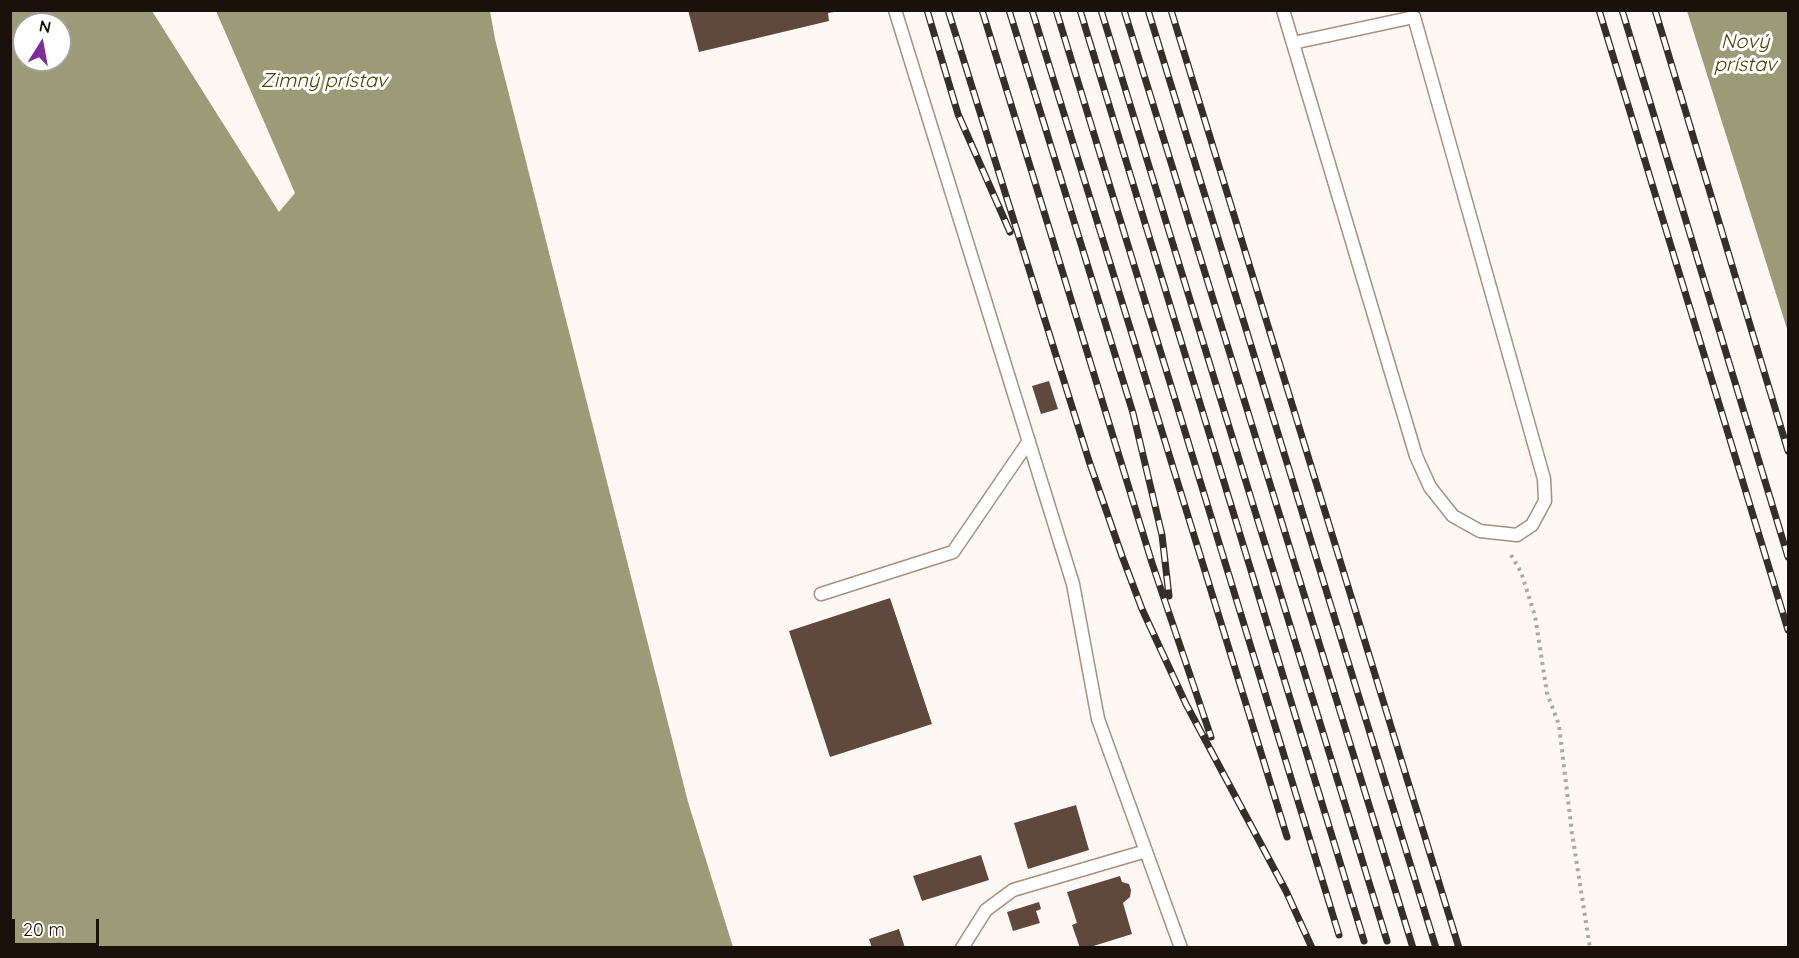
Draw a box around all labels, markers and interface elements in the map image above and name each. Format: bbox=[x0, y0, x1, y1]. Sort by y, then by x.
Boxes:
north arrow bbox=[12, 12, 72, 72]
text: N bbox=[37, 15, 53, 37]
water label: Nový prístav bbox=[1714, 30, 1776, 77]
water label: Zimný prístav bbox=[261, 69, 387, 93]
scale bar bbox=[15, 907, 102, 945]
text: 20 m bbox=[23, 918, 65, 941]

